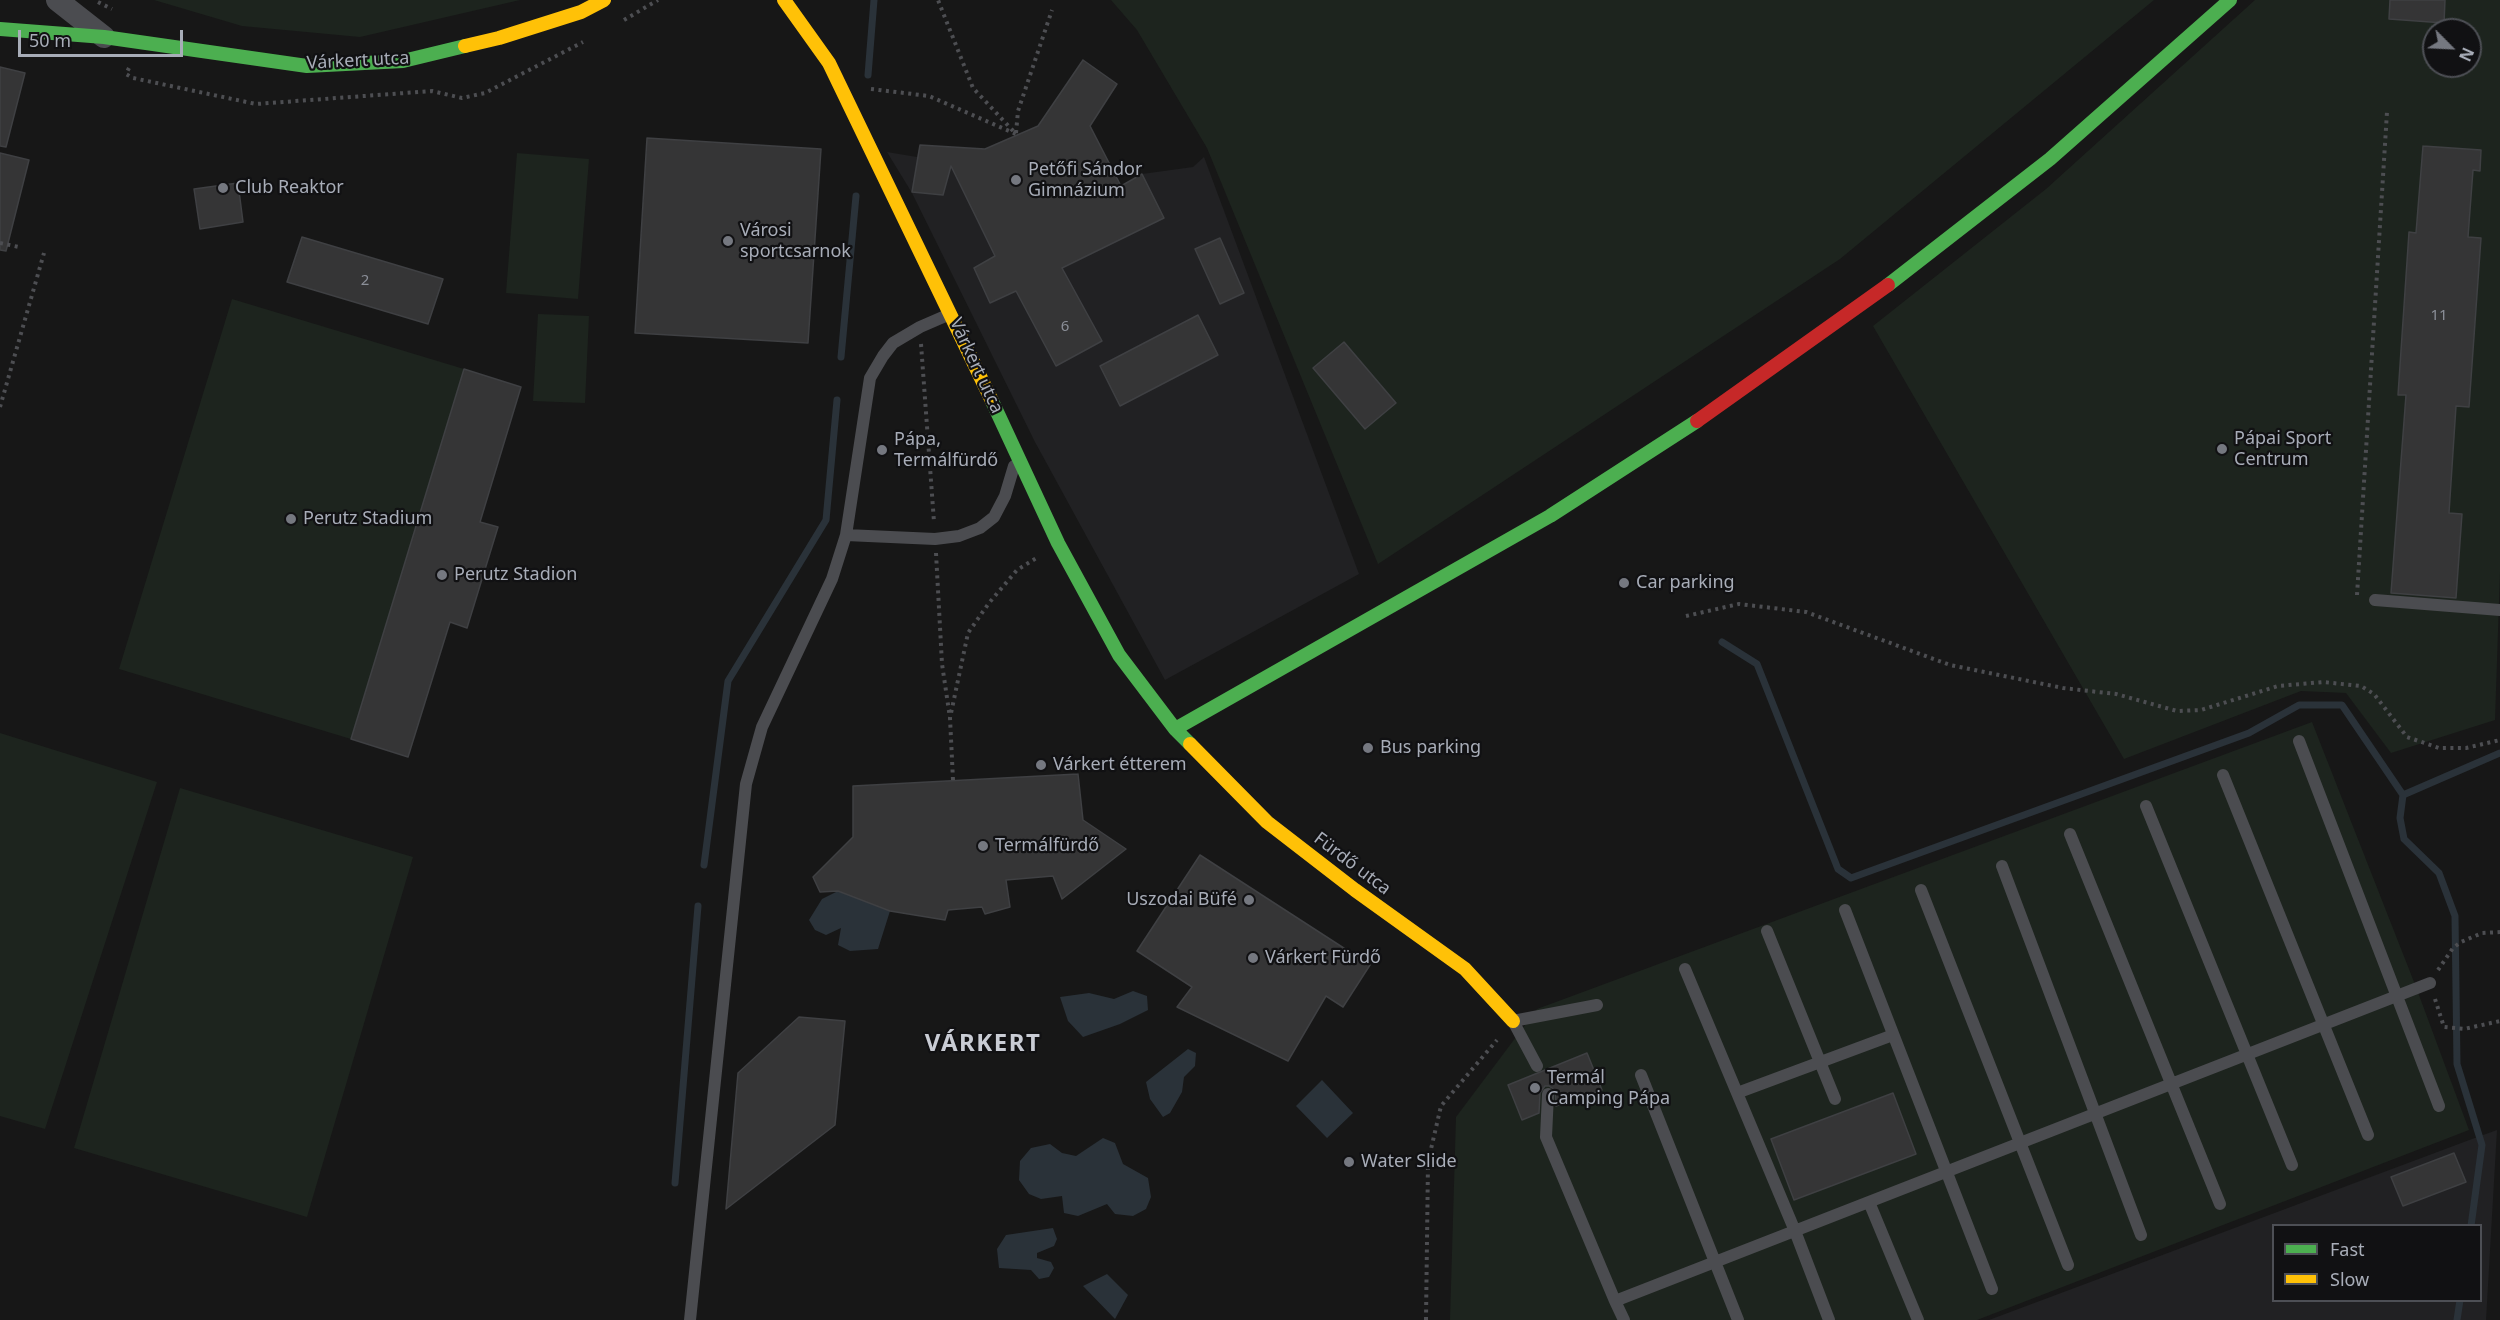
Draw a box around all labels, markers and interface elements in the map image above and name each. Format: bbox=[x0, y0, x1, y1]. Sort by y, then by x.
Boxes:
scale bar bbox=[21, 18, 186, 56]
north arrow bbox=[2422, 18, 2482, 78]
text: 50 m bbox=[29, 28, 71, 52]
text: N bbox=[2454, 44, 2479, 65]
street label: Várkert utca bbox=[306, 48, 410, 74]
place label: Petőfi Sándor Gimnázium bbox=[1028, 159, 1142, 201]
marker: Petőfi Sándor Gimnázium bbox=[1009, 173, 1023, 187]
place label: Club Reaktor bbox=[235, 177, 344, 199]
marker: Club Reaktor bbox=[216, 181, 230, 195]
place label: Városi sportcsarnok bbox=[740, 220, 851, 262]
marker: Városi sportcsarnok bbox=[721, 234, 735, 248]
house number: 2 bbox=[361, 272, 369, 290]
house number: 11 bbox=[2430, 307, 2448, 325]
street label: Várkert utca bbox=[945, 315, 1007, 417]
house number: 6 bbox=[1061, 318, 1069, 336]
place label: Pápai Sport Centrum bbox=[2234, 428, 2331, 470]
place label: Pápa, Termálfürdő bbox=[894, 429, 998, 472]
marker: Pápai Sport Centrum bbox=[2215, 442, 2229, 456]
marker: Pápa, Termálfürdő bbox=[875, 443, 889, 457]
place label: Perutz Stadium bbox=[303, 508, 432, 530]
marker: Perutz Stadium bbox=[284, 512, 298, 526]
place label: Perutz Stadion bbox=[454, 564, 577, 586]
marker: Perutz Stadion bbox=[435, 568, 449, 582]
place label: Car parking bbox=[1636, 572, 1735, 594]
marker: Car parking bbox=[1617, 576, 1631, 590]
place label: Bus parking bbox=[1380, 737, 1481, 759]
marker: Bus parking bbox=[1361, 741, 1375, 755]
place label: Várkert étterem bbox=[1053, 754, 1187, 776]
marker: Várkert étterem bbox=[1034, 758, 1048, 772]
street label: Fürdő utca bbox=[1309, 828, 1395, 900]
place label: Termálfürdő bbox=[995, 835, 1099, 857]
marker: Termálfürdő bbox=[976, 839, 990, 853]
place label: Uszodai Büfé bbox=[1126, 889, 1237, 911]
marker: Uszodai Büfé bbox=[1242, 893, 1256, 907]
place label: Várkert Fürdő bbox=[1265, 947, 1381, 969]
marker: Várkert Fürdő bbox=[1246, 951, 1260, 965]
district label: VÁRKERT bbox=[925, 1030, 1041, 1058]
place label: Termál Camping Pápa bbox=[1547, 1067, 1670, 1110]
marker: Termál Camping Pápa bbox=[1528, 1081, 1542, 1095]
place label: Water Slide bbox=[1361, 1151, 1457, 1173]
marker: Water Slide bbox=[1342, 1155, 1356, 1169]
legend bbox=[2272, 1224, 2482, 1302]
text: Fast bbox=[2330, 1237, 2365, 1261]
text: Slow bbox=[2330, 1267, 2369, 1291]

